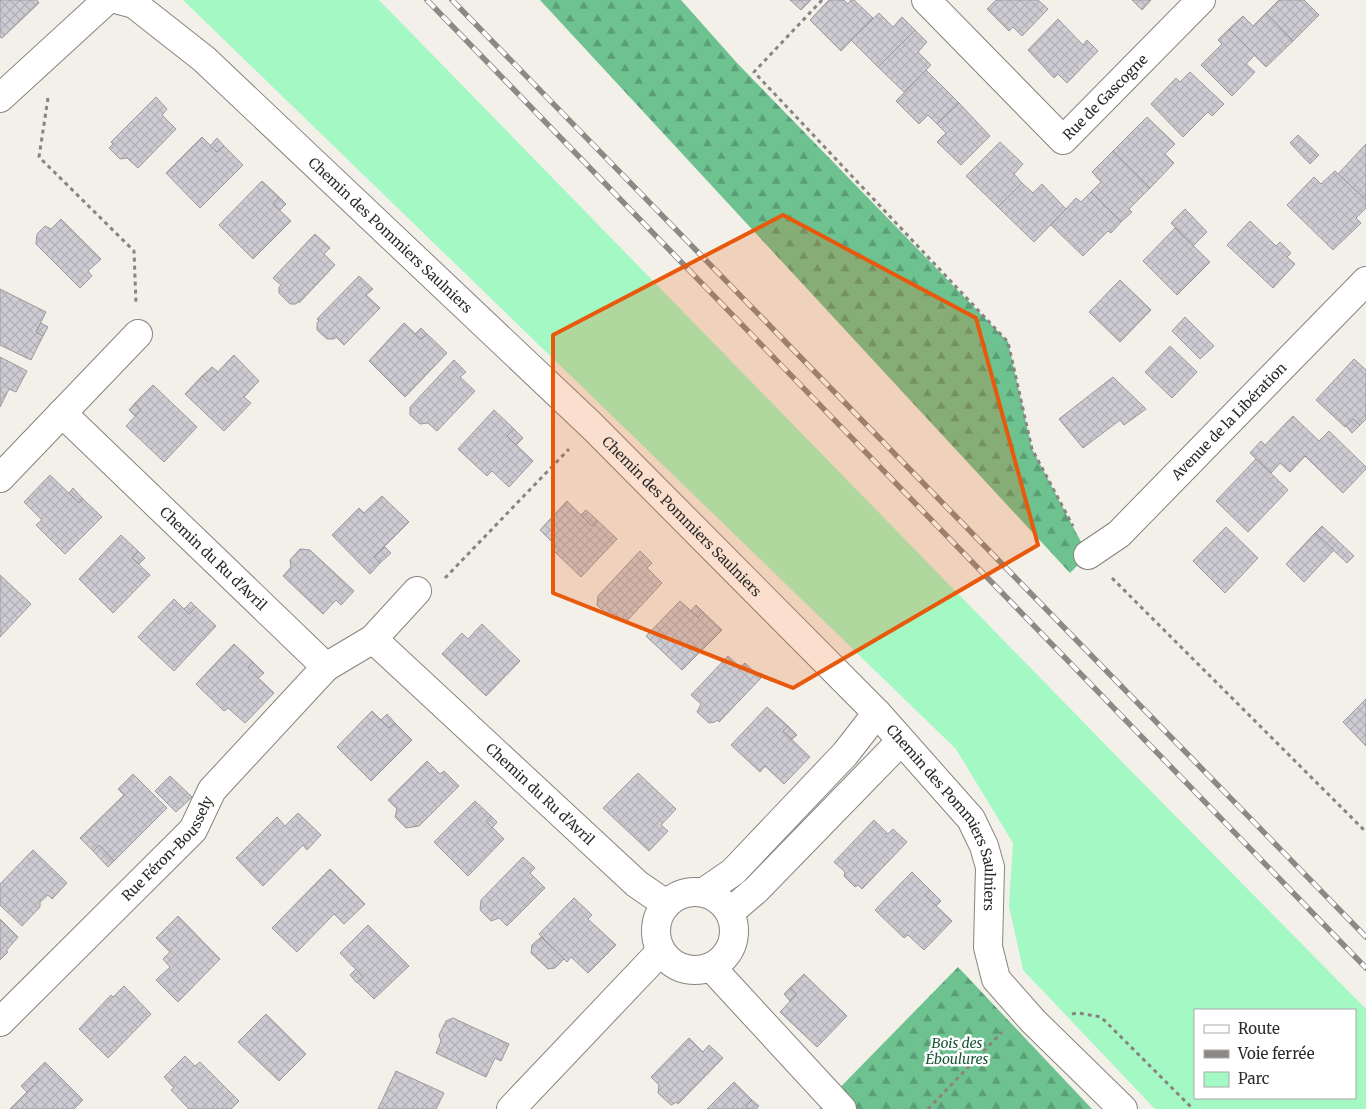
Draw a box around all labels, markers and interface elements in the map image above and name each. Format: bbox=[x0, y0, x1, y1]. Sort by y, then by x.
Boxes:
street label: Rue de Gascogne bbox=[1059, 51, 1151, 144]
street label: Chemin des Pommiers Saulniers bbox=[305, 153, 476, 317]
street label: Avenue de la Libération bbox=[1167, 359, 1290, 484]
street label: Chemin des Pommiers Saulniers bbox=[598, 432, 765, 600]
street label: Chemin du Ru d'Avril bbox=[156, 503, 271, 615]
street label: Chemin des Pommiers Saulniers bbox=[883, 721, 999, 911]
street label: Chemin du Ru d'Avril bbox=[482, 739, 599, 849]
street label: Rue Féron-Boussely bbox=[118, 792, 217, 905]
legend bbox=[1194, 1009, 1356, 1099]
text: Route bbox=[1238, 1019, 1280, 1038]
park label: Bois des Éboulures bbox=[926, 1034, 989, 1068]
text: Voie ferrée bbox=[1237, 1044, 1315, 1063]
text: Parc bbox=[1238, 1069, 1270, 1088]

